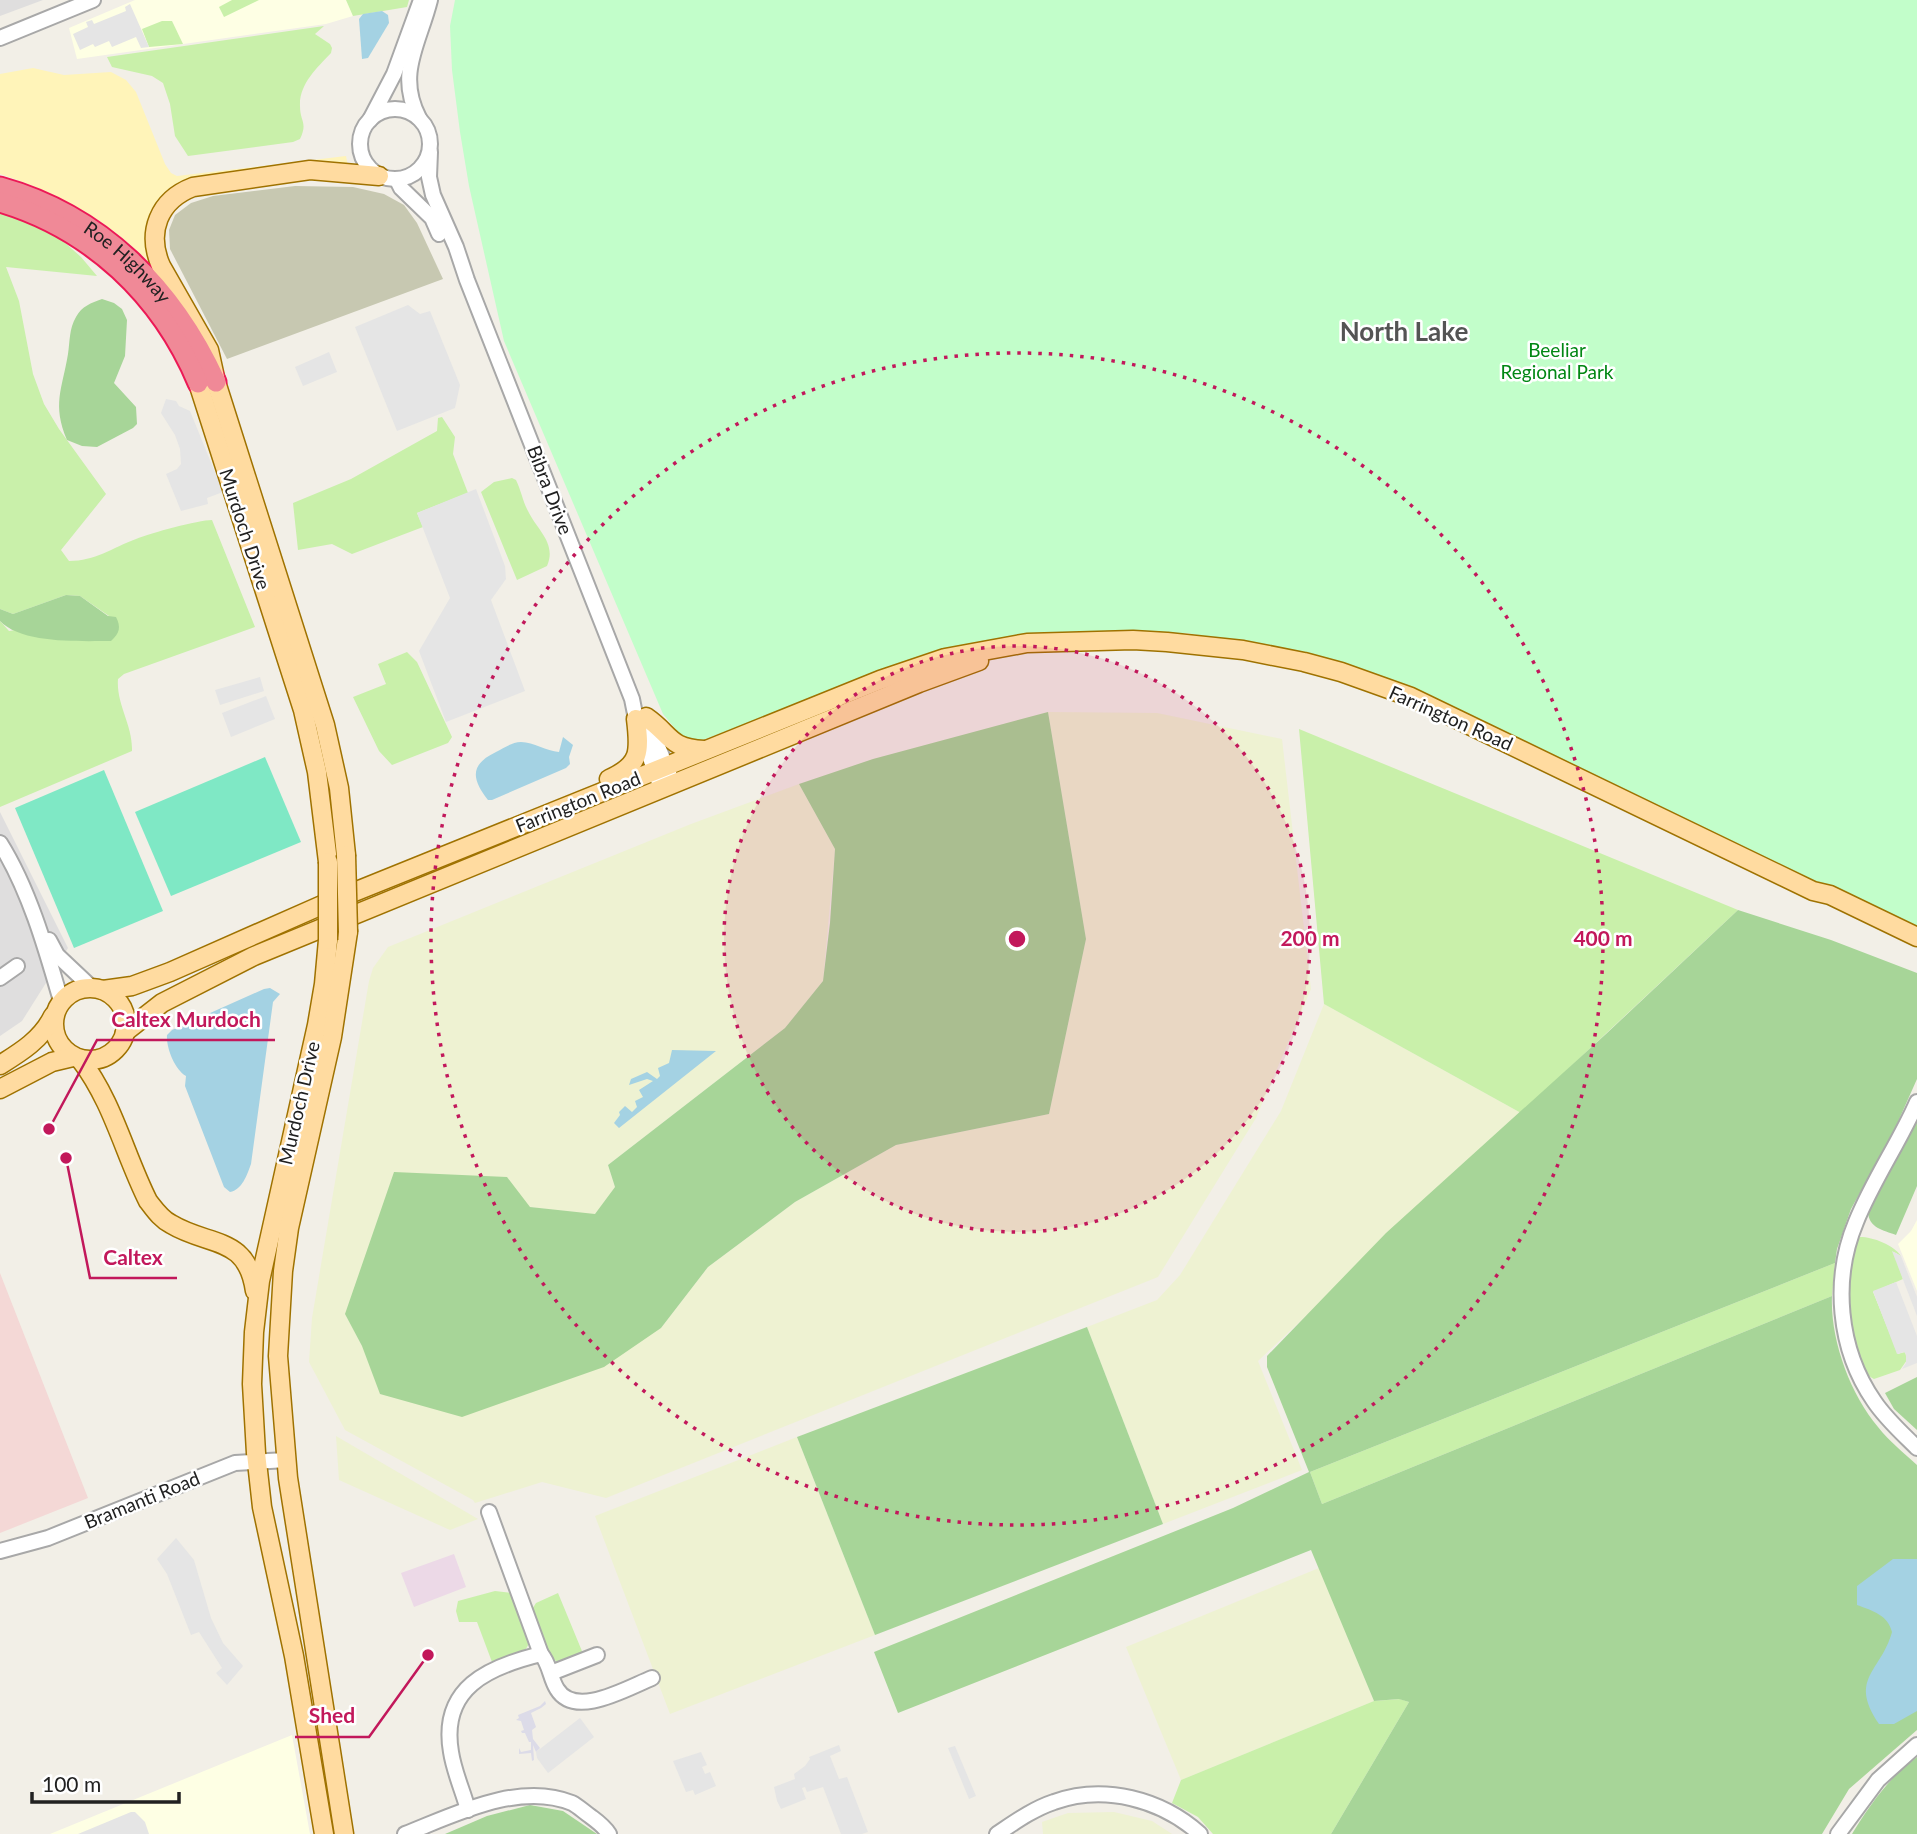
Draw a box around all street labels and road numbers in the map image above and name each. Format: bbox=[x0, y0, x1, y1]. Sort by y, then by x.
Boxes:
street label: Roe Highway bbox=[80, 216, 176, 307]
street label: Bibra Drive bbox=[523, 442, 578, 538]
street label: Murdoch Drive bbox=[215, 465, 276, 592]
street label: Farrington Road bbox=[1386, 680, 1517, 755]
street label: Farrington Road bbox=[512, 766, 644, 837]
street label: Murdoch Drive bbox=[273, 1039, 324, 1167]
street label: Bramanti Road bbox=[81, 1466, 203, 1533]

